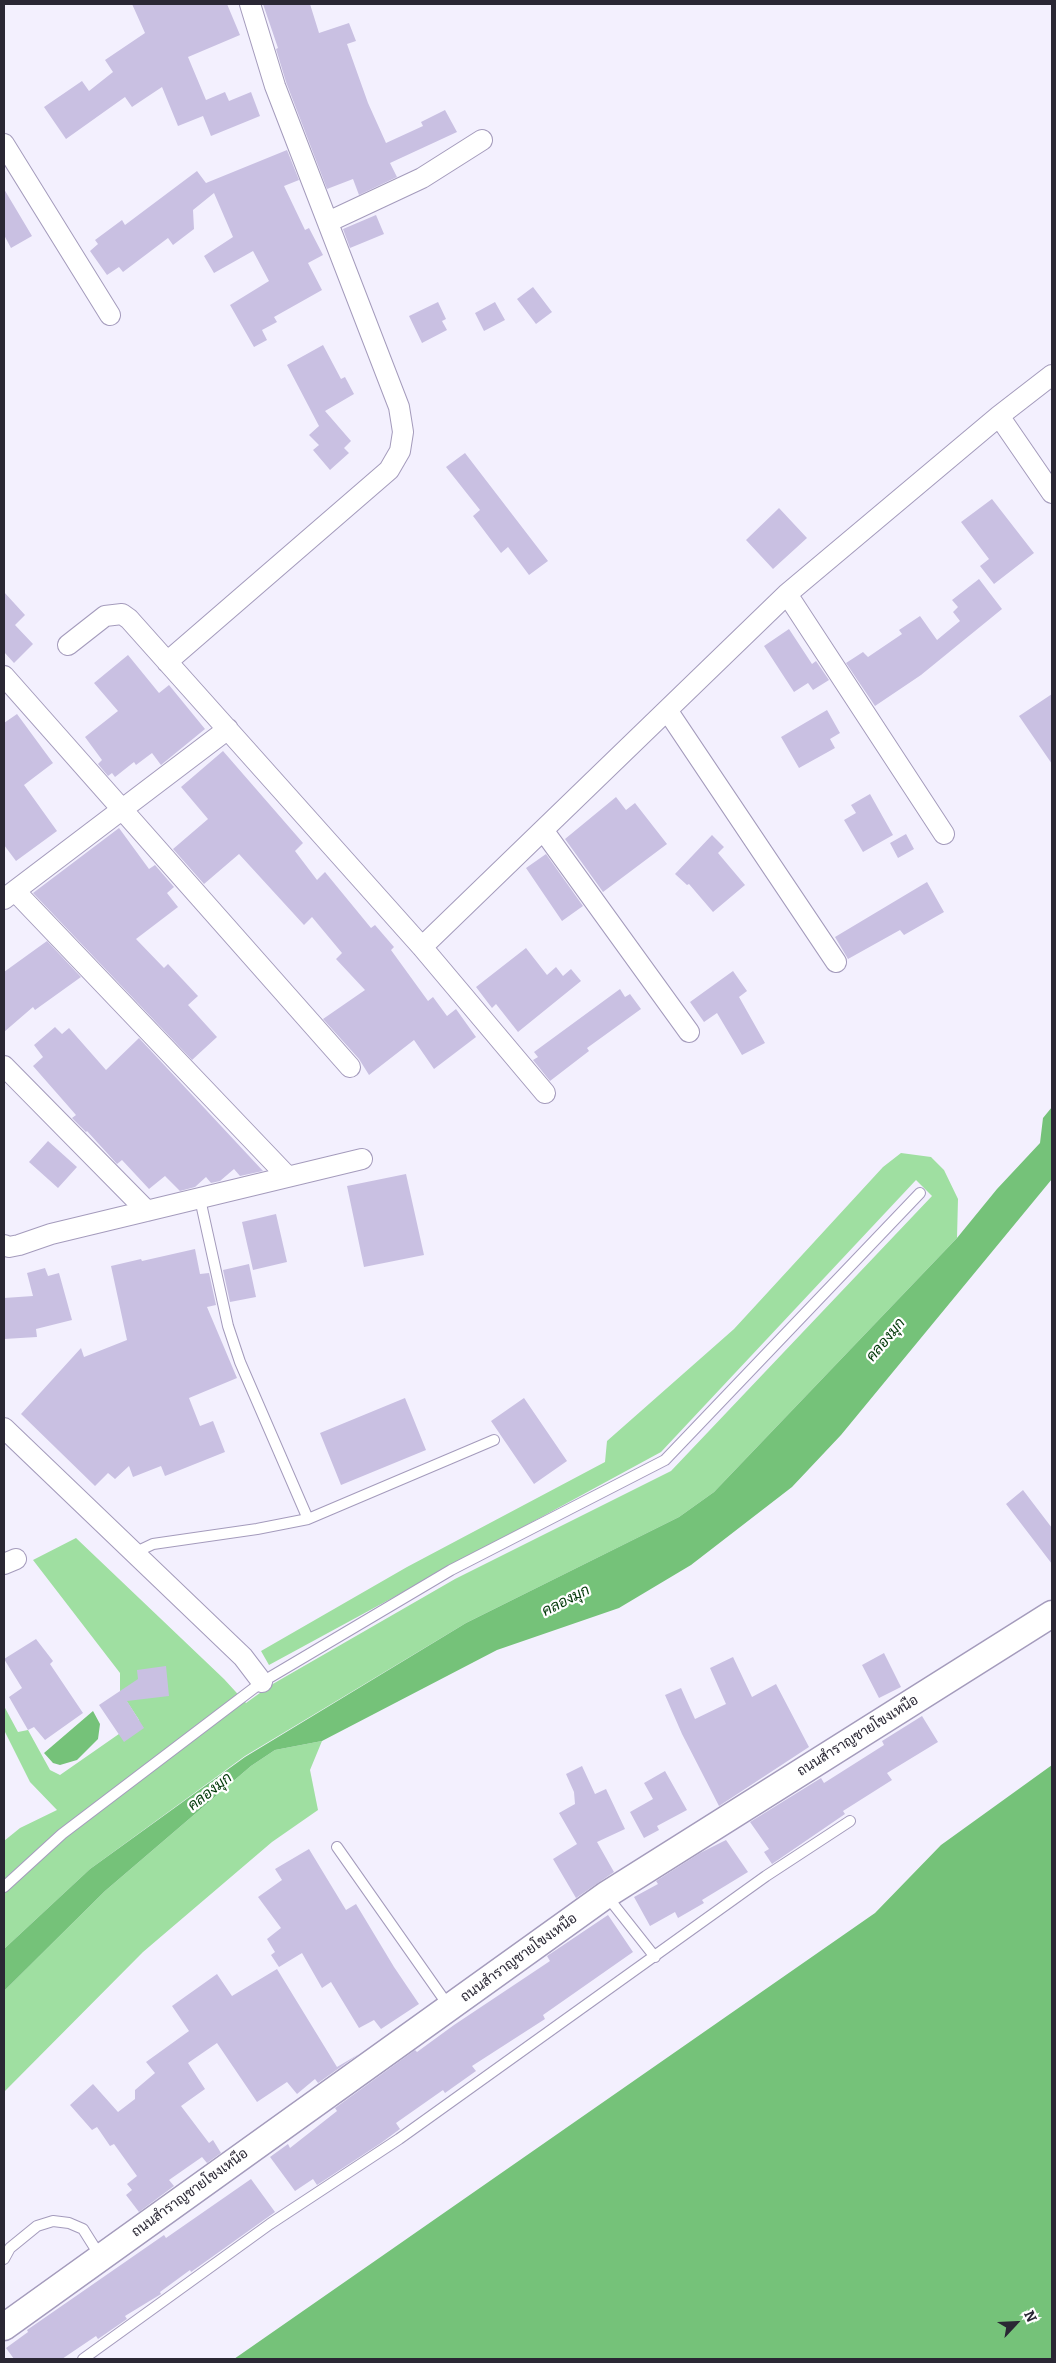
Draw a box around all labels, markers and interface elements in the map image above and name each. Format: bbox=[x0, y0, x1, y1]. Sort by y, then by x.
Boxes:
water label: คลองมุก bbox=[863, 1315, 909, 1365]
water label: คลองมุก bbox=[539, 1581, 593, 1621]
street label: ถนนสำราญชายโขงเหนือ bbox=[794, 1692, 922, 1780]
water label: คลองมุก bbox=[184, 1769, 236, 1815]
street label: ถนนสำราญชายโขงเหนือ bbox=[458, 1910, 580, 2006]
street label: ถนนสำราญชายโขงเหนือ bbox=[129, 2145, 251, 2241]
north arrow bbox=[991, 2298, 1041, 2348]
text: N bbox=[1020, 2308, 1040, 2325]

